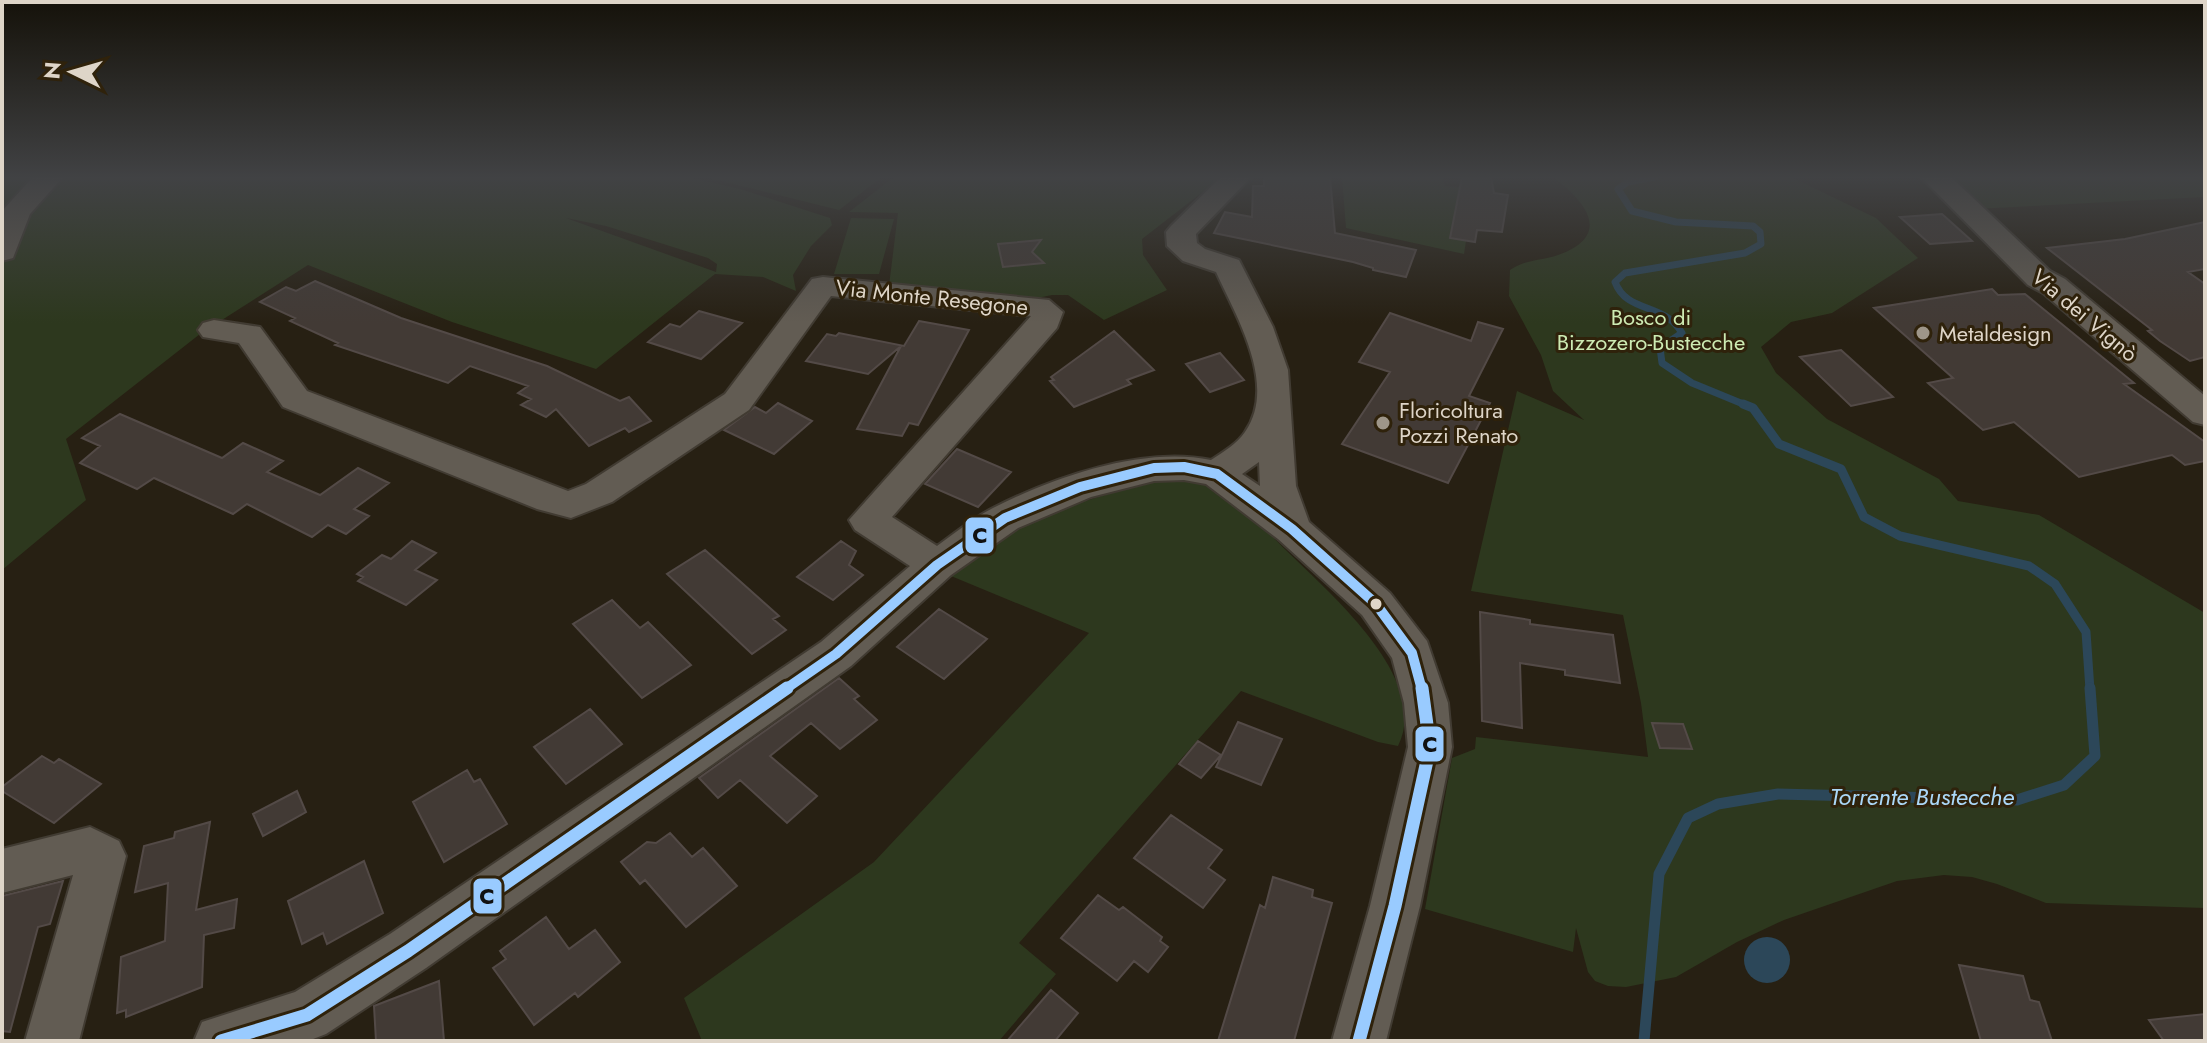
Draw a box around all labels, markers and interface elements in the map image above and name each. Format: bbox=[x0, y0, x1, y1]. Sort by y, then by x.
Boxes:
north arrow bbox=[32, 32, 112, 112]
text: N bbox=[35, 60, 69, 80]
street label: Via dei Vignò bbox=[2025, 261, 2145, 369]
street label: Via Monte Resegone bbox=[834, 271, 1030, 323]
park label: Bosco di Bizzozero-Bustecche bbox=[1557, 301, 1745, 358]
place label: Metaldesign bbox=[1939, 317, 2052, 349]
marker: Metaldesign bbox=[1914, 324, 1932, 342]
place label: Floricoltura Pozzi Renato bbox=[1399, 394, 1518, 451]
marker: Floricoltura Pozzi Renato bbox=[1374, 414, 1392, 432]
line badge: C bbox=[964, 516, 995, 555]
text: C bbox=[972, 519, 988, 551]
unlabelled marker bbox=[1368, 596, 1384, 612]
line badge: C bbox=[1414, 725, 1445, 763]
text: C bbox=[1422, 728, 1438, 760]
water label: Torrente Bustecche bbox=[1830, 779, 2014, 814]
line badge: C bbox=[472, 877, 503, 915]
text: C bbox=[479, 880, 495, 912]

